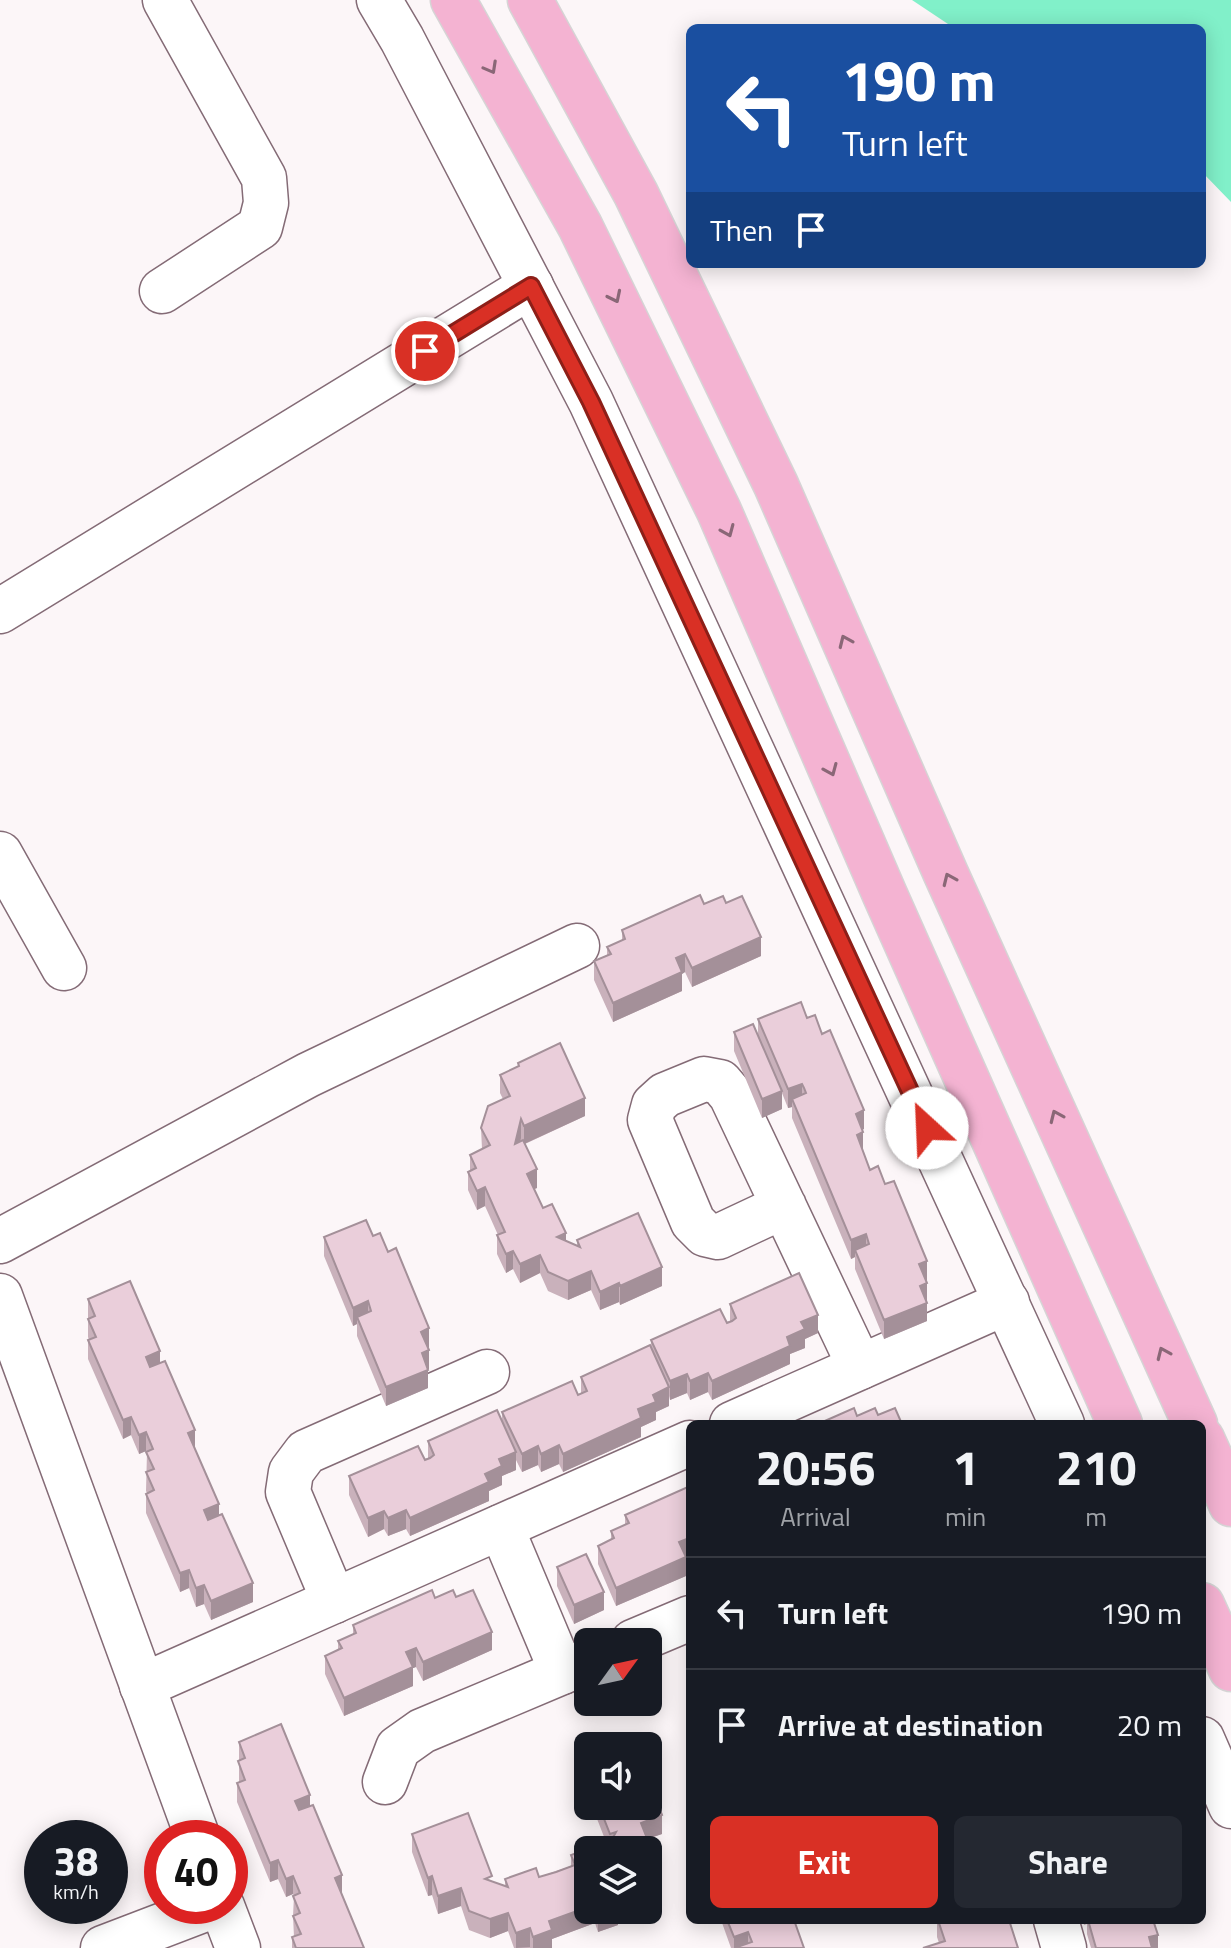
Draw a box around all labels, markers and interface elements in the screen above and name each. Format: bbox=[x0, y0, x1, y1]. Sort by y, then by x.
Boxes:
text: 190 m bbox=[842, 38, 995, 123]
icon: left bbox=[710, 56, 814, 160]
one-way arrow bbox=[481, 59, 497, 74]
text: Turn left bbox=[842, 115, 968, 170]
text: Then bbox=[710, 207, 773, 253]
icon: arrive bbox=[789, 208, 833, 252]
one-way arrow bbox=[605, 288, 620, 303]
pin bbox=[391, 317, 459, 385]
icon: arrive bbox=[403, 329, 447, 373]
one-way arrow bbox=[718, 523, 734, 537]
one-way arrow bbox=[838, 635, 854, 649]
one-way arrow bbox=[821, 761, 837, 776]
one-way arrow bbox=[943, 873, 959, 887]
position arrow bbox=[885, 1086, 969, 1170]
one-way arrow bbox=[1050, 1110, 1066, 1124]
one-way arrow bbox=[1157, 1347, 1173, 1361]
text: 20:56 bbox=[756, 1431, 875, 1504]
text: 1 bbox=[952, 1431, 979, 1504]
text: 210 bbox=[1056, 1431, 1136, 1504]
text: Arrival bbox=[780, 1497, 851, 1536]
text: min bbox=[945, 1497, 986, 1536]
text: m bbox=[1085, 1497, 1107, 1536]
text: Turn left bbox=[778, 1590, 888, 1636]
text: 190 m bbox=[1100, 1590, 1182, 1636]
icon: left bbox=[710, 1591, 754, 1635]
north arrow bbox=[574, 1628, 662, 1716]
map controls bbox=[574, 1628, 662, 1924]
text: Arrive at destination bbox=[778, 1702, 1043, 1748]
text: 20 m bbox=[1117, 1702, 1182, 1748]
icon: arrive bbox=[710, 1703, 754, 1747]
button: sound bbox=[574, 1732, 662, 1820]
button: Exit bbox=[710, 1816, 938, 1908]
button: Share bbox=[954, 1816, 1182, 1908]
speed limit sign: 40 bbox=[144, 1820, 248, 1924]
text: 38 bbox=[54, 1831, 98, 1892]
button: layers bbox=[574, 1836, 662, 1924]
text: km/h bbox=[53, 1876, 99, 1907]

